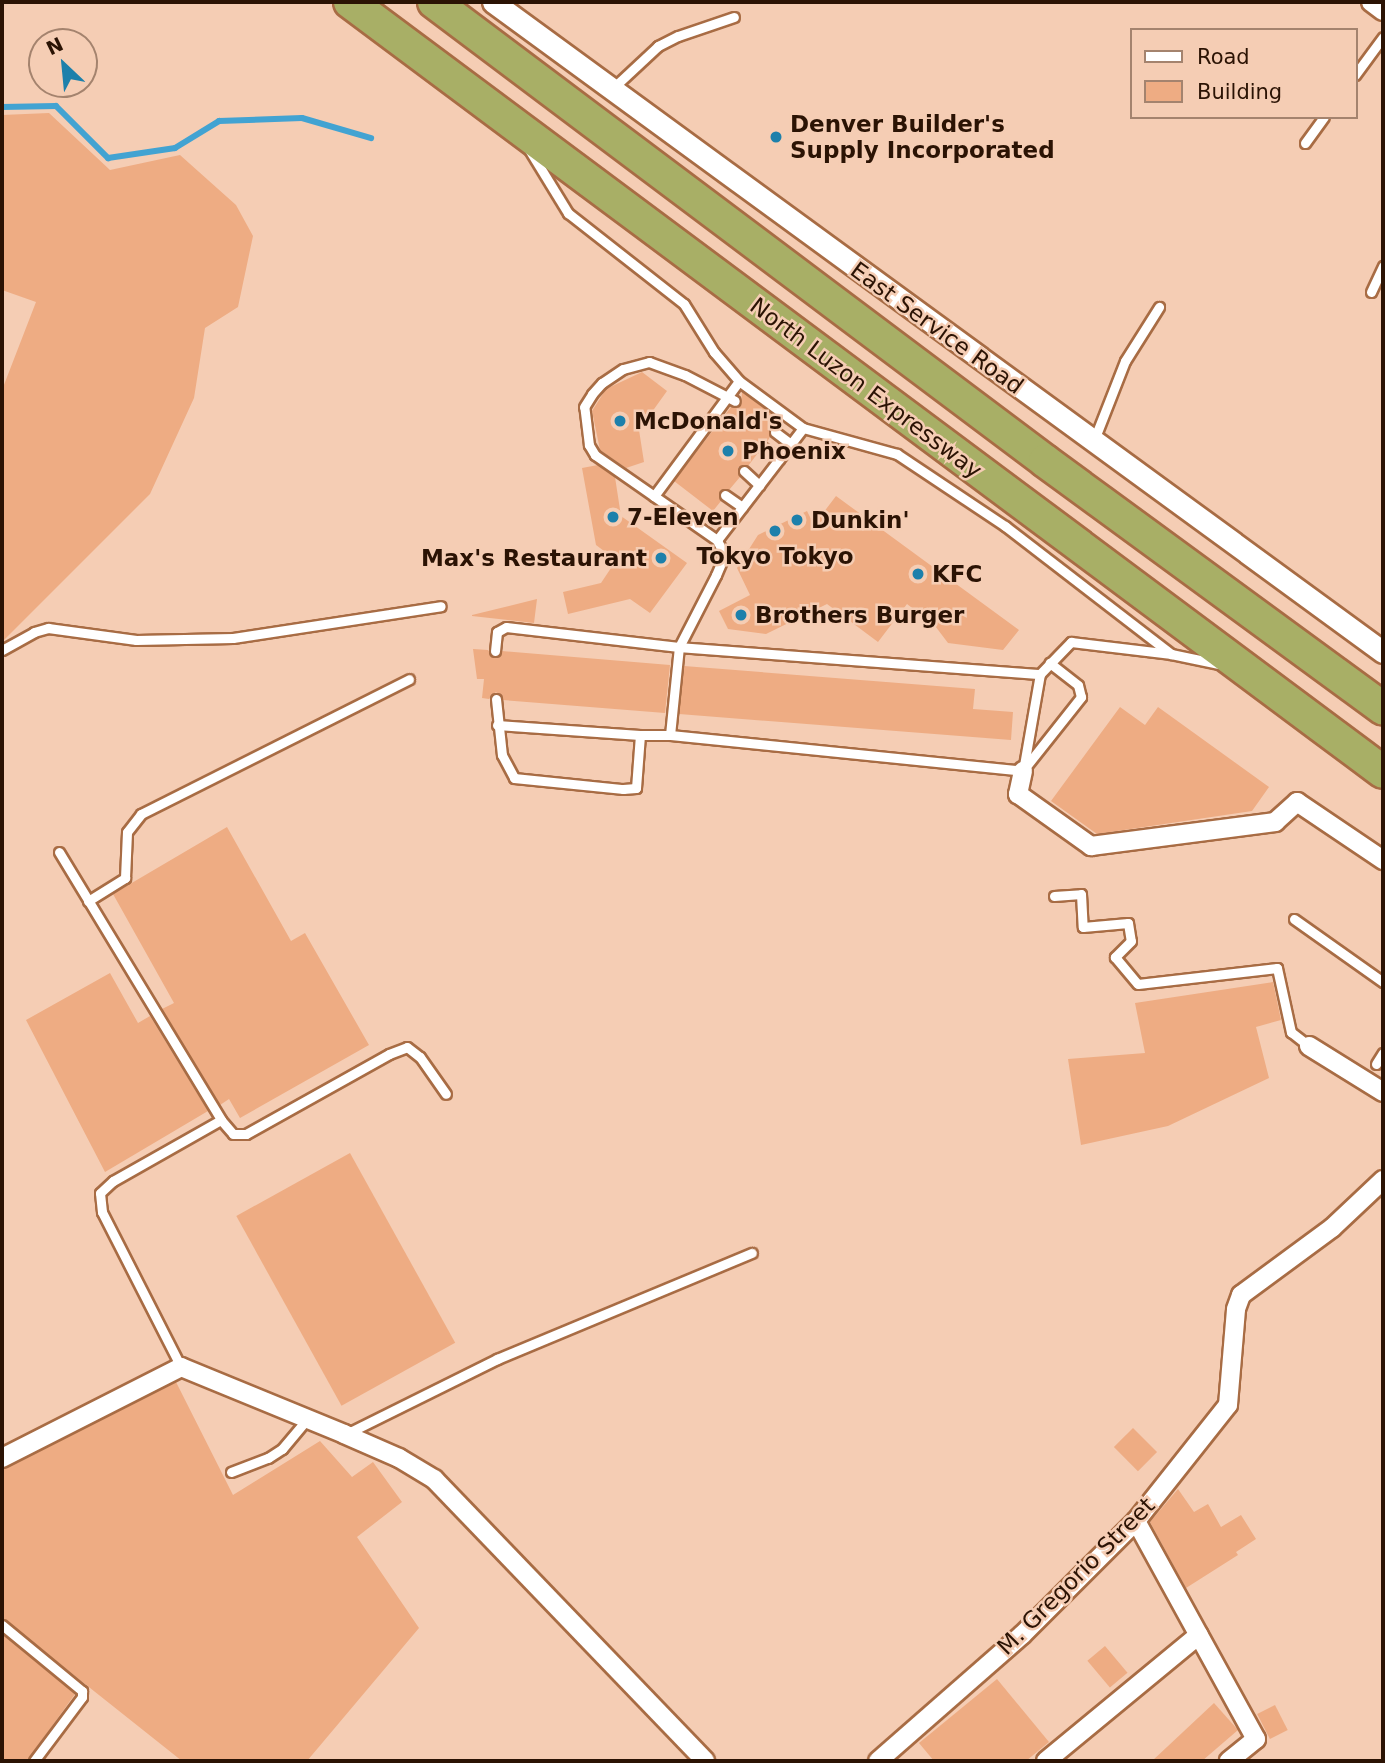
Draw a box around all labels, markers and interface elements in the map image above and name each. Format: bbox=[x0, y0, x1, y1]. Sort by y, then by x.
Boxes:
north arrow bbox=[28, 28, 98, 98]
legend bbox=[1130, 28, 1357, 119]
text: N bbox=[43, 33, 67, 59]
text: Road bbox=[1197, 45, 1250, 69]
text: Building bbox=[1197, 80, 1282, 104]
place label: Denver Builder's Supply Incorporated bbox=[790, 110, 1055, 164]
marker: Denver Builder's Supply Incorporated bbox=[768, 129, 784, 145]
street label: East Service Road bbox=[845, 256, 1029, 400]
street label: North Luzon Expressway bbox=[745, 292, 987, 484]
place label: McDonald's bbox=[634, 407, 782, 435]
marker: McDonald's bbox=[612, 413, 628, 429]
place label: Phoenix bbox=[742, 437, 846, 465]
marker: Phoenix bbox=[720, 443, 736, 459]
place label: 7-Eleven bbox=[627, 503, 739, 531]
place label: Dunkin' bbox=[811, 506, 909, 534]
marker: 7-Eleven bbox=[605, 509, 621, 525]
marker: Dunkin' bbox=[789, 512, 805, 528]
marker: Tokyo Tokyo bbox=[767, 523, 783, 539]
place label: Tokyo Tokyo bbox=[696, 542, 854, 570]
place label: Max's Restaurant bbox=[421, 544, 647, 572]
marker: Max's Restaurant bbox=[653, 550, 669, 566]
place label: KFC bbox=[932, 560, 982, 588]
marker: KFC bbox=[910, 566, 926, 582]
place label: Brothers Burger bbox=[755, 601, 964, 629]
marker: Brothers Burger bbox=[733, 607, 749, 623]
street label: M. Gregorio Street bbox=[992, 1492, 1160, 1660]

